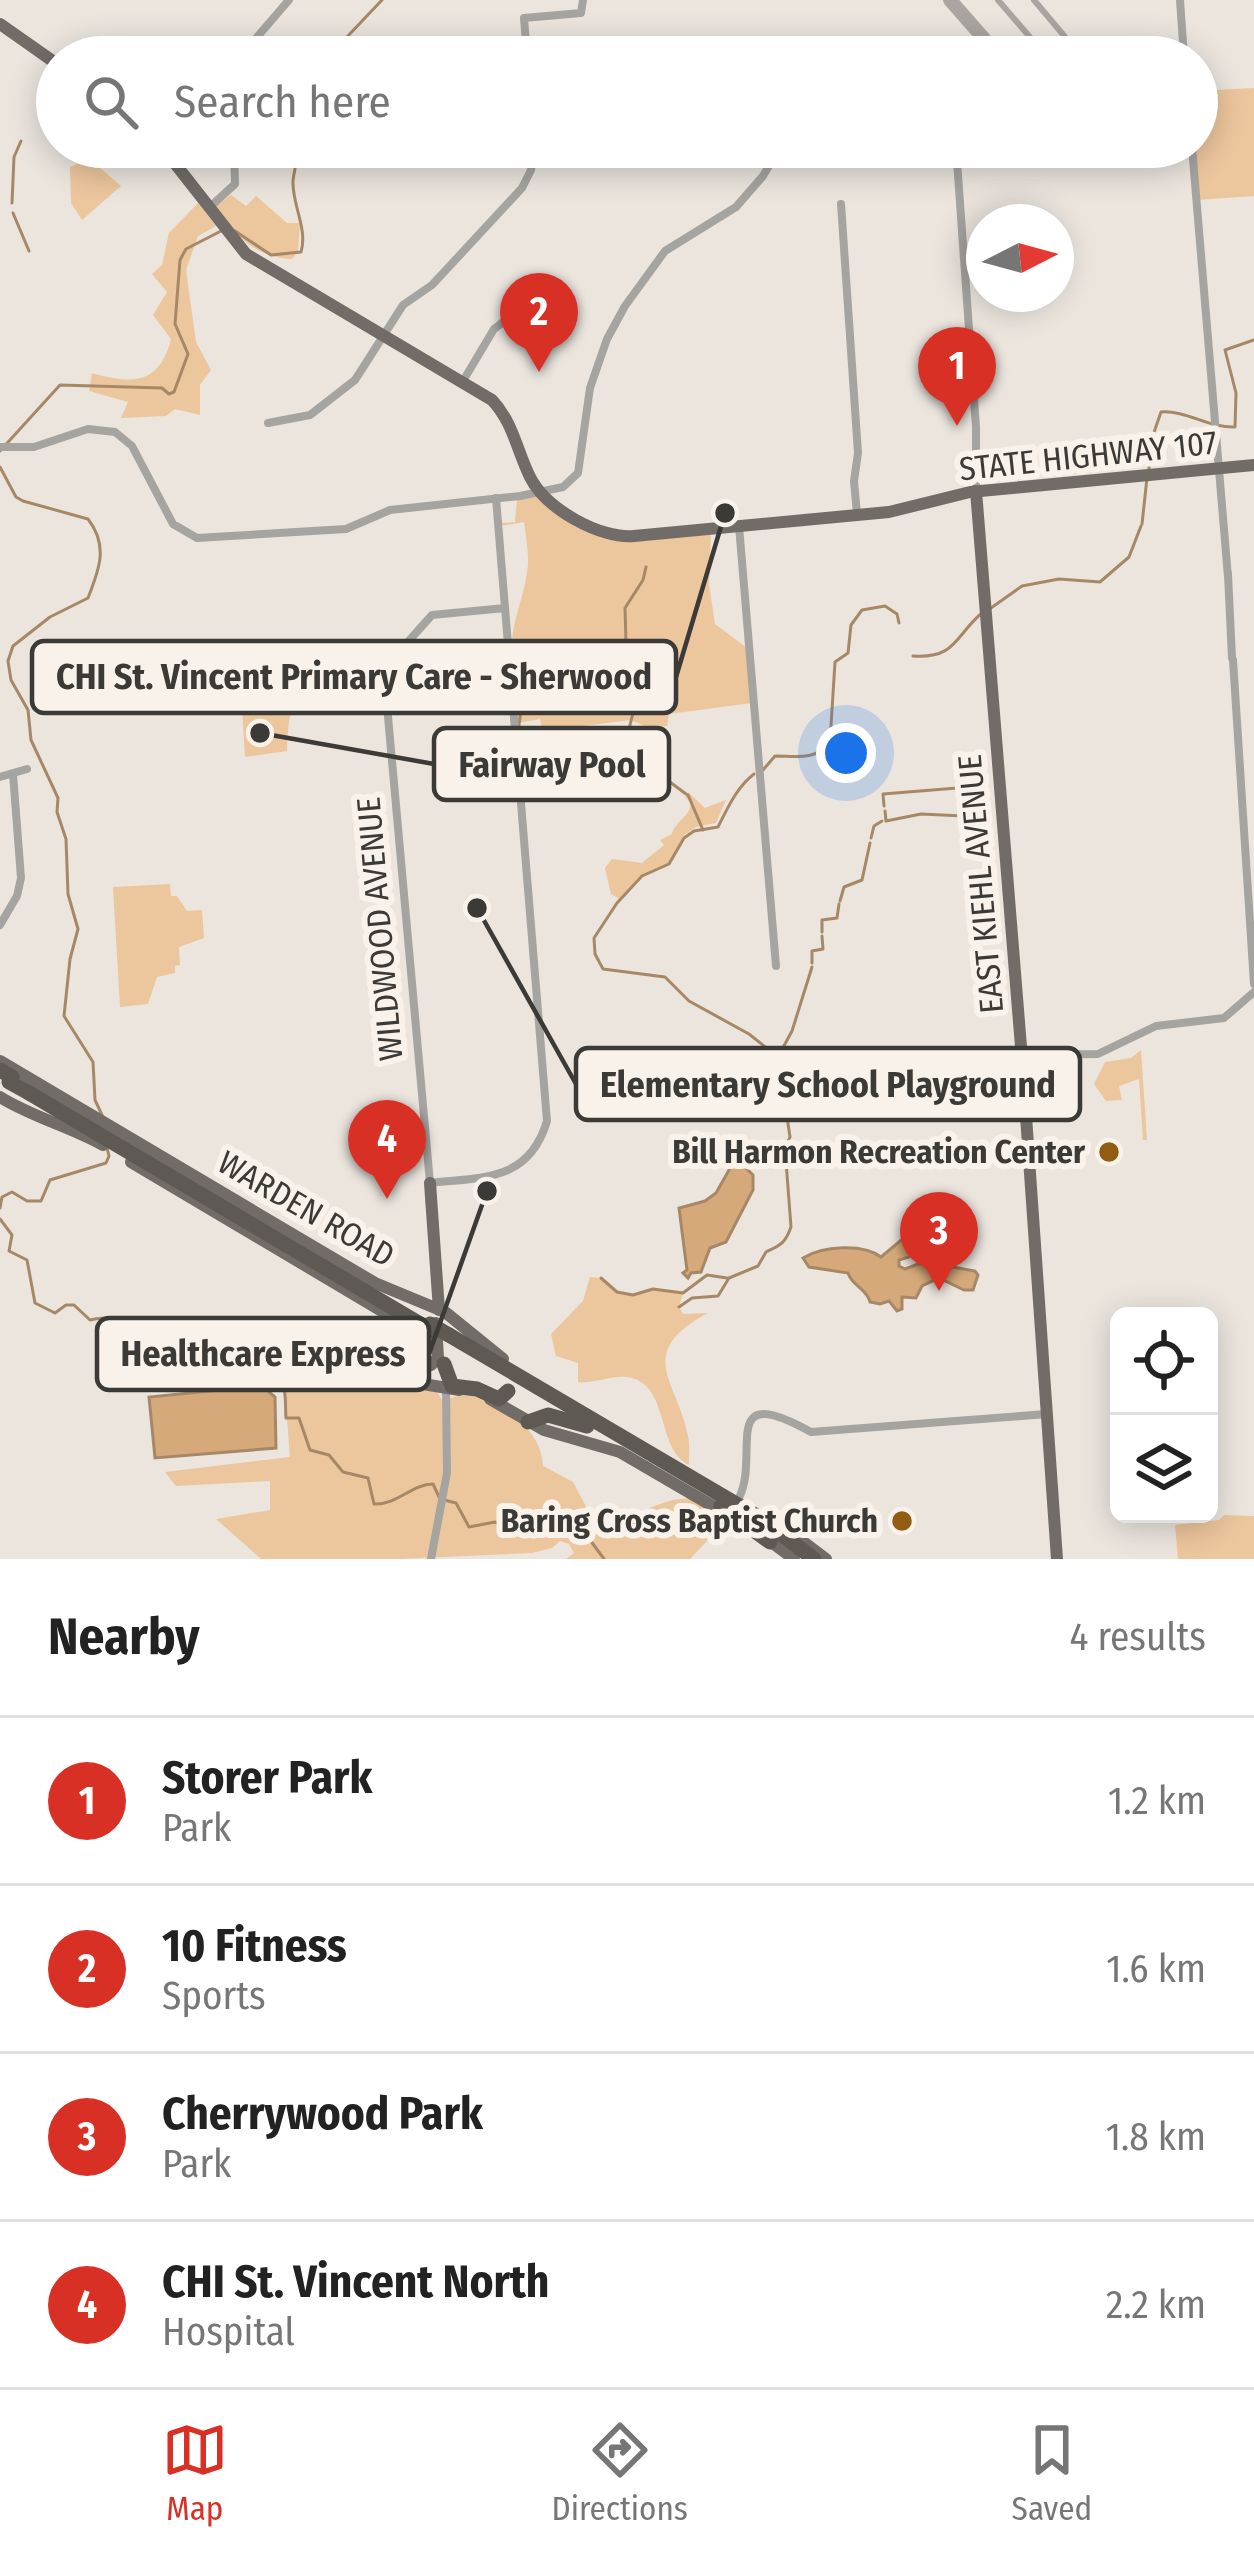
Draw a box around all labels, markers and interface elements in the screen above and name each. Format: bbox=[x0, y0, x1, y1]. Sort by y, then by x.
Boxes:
search box bbox=[36, 36, 1218, 168]
icon: search bbox=[78, 69, 144, 135]
text: Search here bbox=[174, 75, 391, 129]
north arrow bbox=[966, 204, 1074, 312]
pin: 2 bbox=[500, 273, 578, 372]
pin: 1 bbox=[918, 327, 996, 426]
street label: STATE HIGHWAY 107 bbox=[957, 423, 1219, 489]
callout: CHI St. Vincent Primary Care - Sherwood bbox=[32, 641, 676, 713]
text: CHI St. Vincent Primary Care - Sherwood bbox=[56, 655, 652, 699]
your location bbox=[816, 723, 876, 783]
callout: Fairway Pool bbox=[434, 728, 669, 800]
text: Fairway Pool bbox=[458, 743, 646, 787]
street label: EAST KIEHL AVENUE bbox=[950, 753, 1012, 1015]
street label: WILDWOOD AVENUE bbox=[349, 796, 411, 1062]
callout: Elementary School Playground bbox=[576, 1048, 1080, 1120]
text: Elementary School Playground bbox=[600, 1063, 1056, 1107]
pin: 4 bbox=[348, 1100, 426, 1199]
place label: Bill Harmon Recreation Center bbox=[672, 1132, 1086, 1172]
marker: Bill Harmon Recreation Center bbox=[1096, 1139, 1122, 1165]
street label: WARDEN ROAD bbox=[211, 1142, 401, 1276]
pin: 3 bbox=[900, 1192, 978, 1291]
map controls bbox=[1110, 1307, 1218, 1523]
button: locate bbox=[1110, 1307, 1218, 1415]
callout: Healthcare Express bbox=[97, 1318, 429, 1390]
text: Healthcare Express bbox=[121, 1332, 406, 1376]
button: layers bbox=[1110, 1415, 1218, 1523]
place label: Baring Cross Baptist Church bbox=[501, 1501, 878, 1541]
marker: Baring Cross Baptist Church bbox=[889, 1508, 915, 1534]
text: Nearby bbox=[48, 1606, 200, 1668]
text: 4 results bbox=[1069, 1614, 1206, 1660]
text: Storer Park bbox=[162, 1751, 372, 1805]
text: 1 bbox=[79, 1778, 95, 1824]
text: 1.2 km bbox=[1108, 1778, 1206, 1824]
text: Park bbox=[162, 1805, 231, 1851]
text: 10 Fitness bbox=[162, 1919, 347, 1973]
text: 2 bbox=[78, 1946, 96, 1992]
text: 1.6 km bbox=[1106, 1946, 1206, 1992]
text: Sports bbox=[162, 1973, 266, 2019]
text: Cherrywood Park bbox=[162, 2087, 483, 2141]
text: 3 bbox=[78, 2114, 96, 2160]
text: 1.8 km bbox=[1106, 2114, 1206, 2160]
text: Park bbox=[162, 2141, 231, 2187]
text: CHI St. Vincent North bbox=[162, 2255, 549, 2309]
text: 4 bbox=[77, 2282, 97, 2328]
text: 2.2 km bbox=[1106, 2282, 1206, 2328]
text: Hospital bbox=[162, 2309, 295, 2355]
tab: Map bbox=[162, 2417, 228, 2529]
tab: Directions bbox=[551, 2417, 688, 2529]
tab: Saved bbox=[1012, 2417, 1092, 2529]

